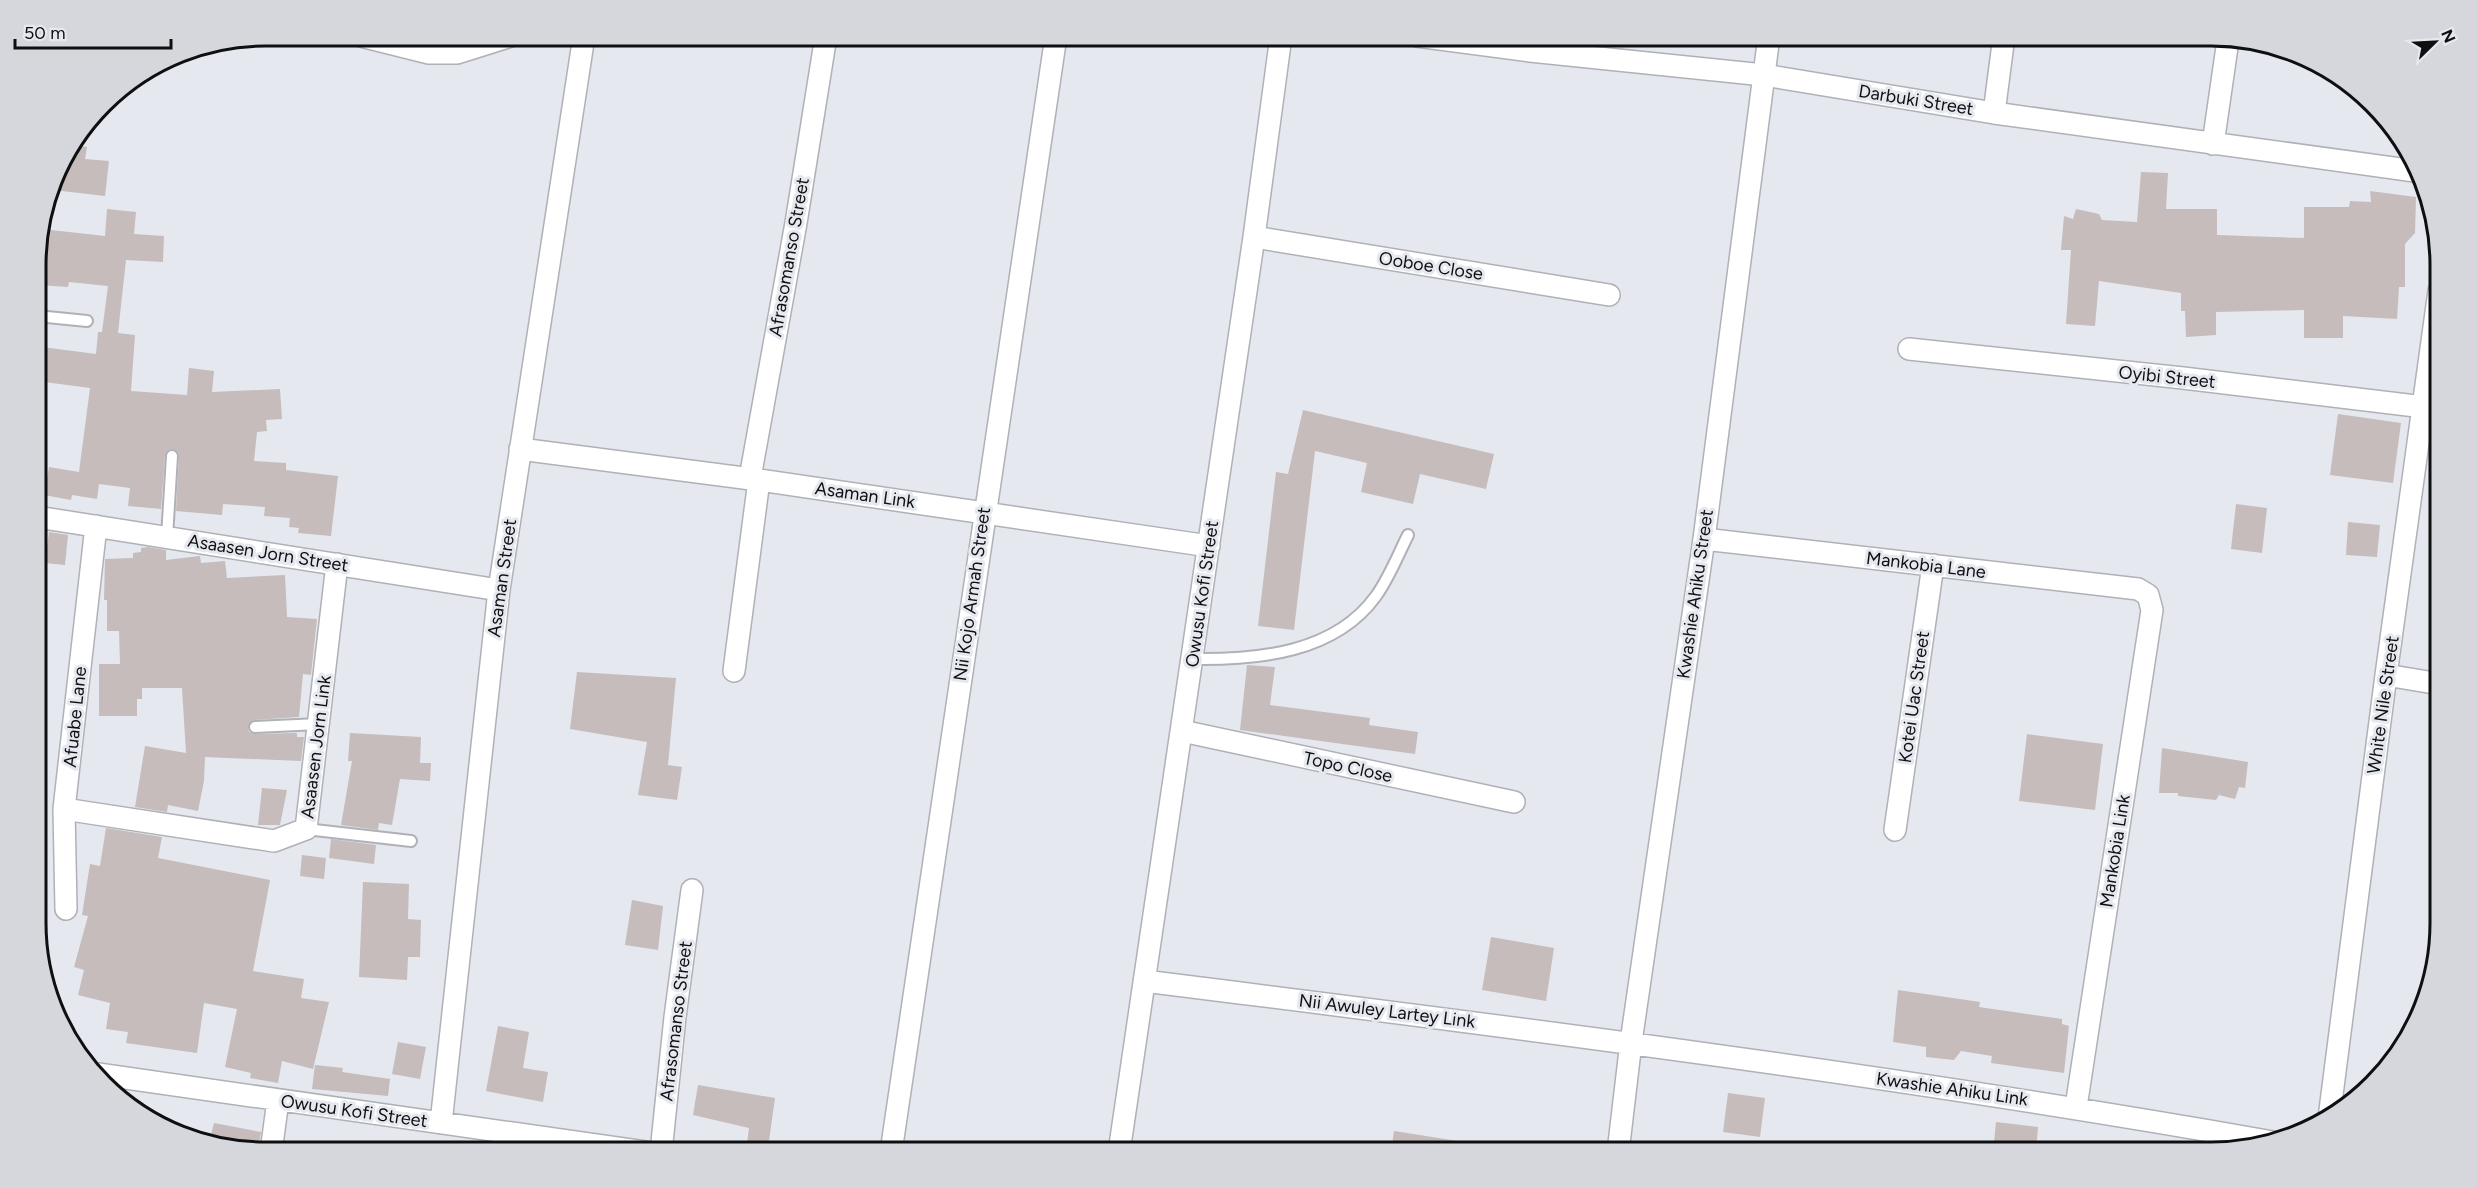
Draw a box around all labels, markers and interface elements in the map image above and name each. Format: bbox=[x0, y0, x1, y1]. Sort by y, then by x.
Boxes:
scale bar bbox=[15, 12, 171, 50]
north arrow bbox=[2405, 12, 2465, 72]
text: 50 m bbox=[24, 22, 66, 44]
text: N bbox=[2437, 27, 2459, 46]
street label: Darbuki Street bbox=[1857, 80, 1975, 120]
street label: Afrasomanso Street bbox=[764, 176, 814, 338]
street label: Ooboe Close bbox=[1377, 247, 1485, 285]
street label: Oyibi Street bbox=[2118, 361, 2217, 393]
street label: Asaman Link bbox=[813, 477, 917, 513]
street label: Nii Kojo Armah Street bbox=[949, 505, 995, 682]
street label: Kwashie Ahiku Street bbox=[1672, 508, 1718, 680]
street label: Asaman Street bbox=[483, 517, 521, 639]
street label: Owusu Kofi Street bbox=[1181, 519, 1223, 669]
street label: Asaasen Jorn Street bbox=[186, 529, 350, 577]
street label: Mankobia Lane bbox=[1865, 547, 1987, 583]
street label: Kotei Uac Street bbox=[1894, 629, 1934, 764]
street label: White Nile Street bbox=[2362, 634, 2404, 775]
street label: Afuabe Lane bbox=[59, 665, 91, 769]
street label: Asaasen Jorn Link bbox=[296, 674, 336, 820]
street label: Topo Close bbox=[1302, 747, 1395, 787]
street label: Mankobia Link bbox=[2095, 793, 2135, 909]
street label: Afrasomanso Street bbox=[655, 940, 697, 1102]
street label: Nii Awuley Lartey Link bbox=[1298, 989, 1477, 1033]
street label: Kwashie Ahiku Link bbox=[1875, 1067, 2029, 1111]
street label: Owusu Kofi Street bbox=[279, 1090, 429, 1132]

